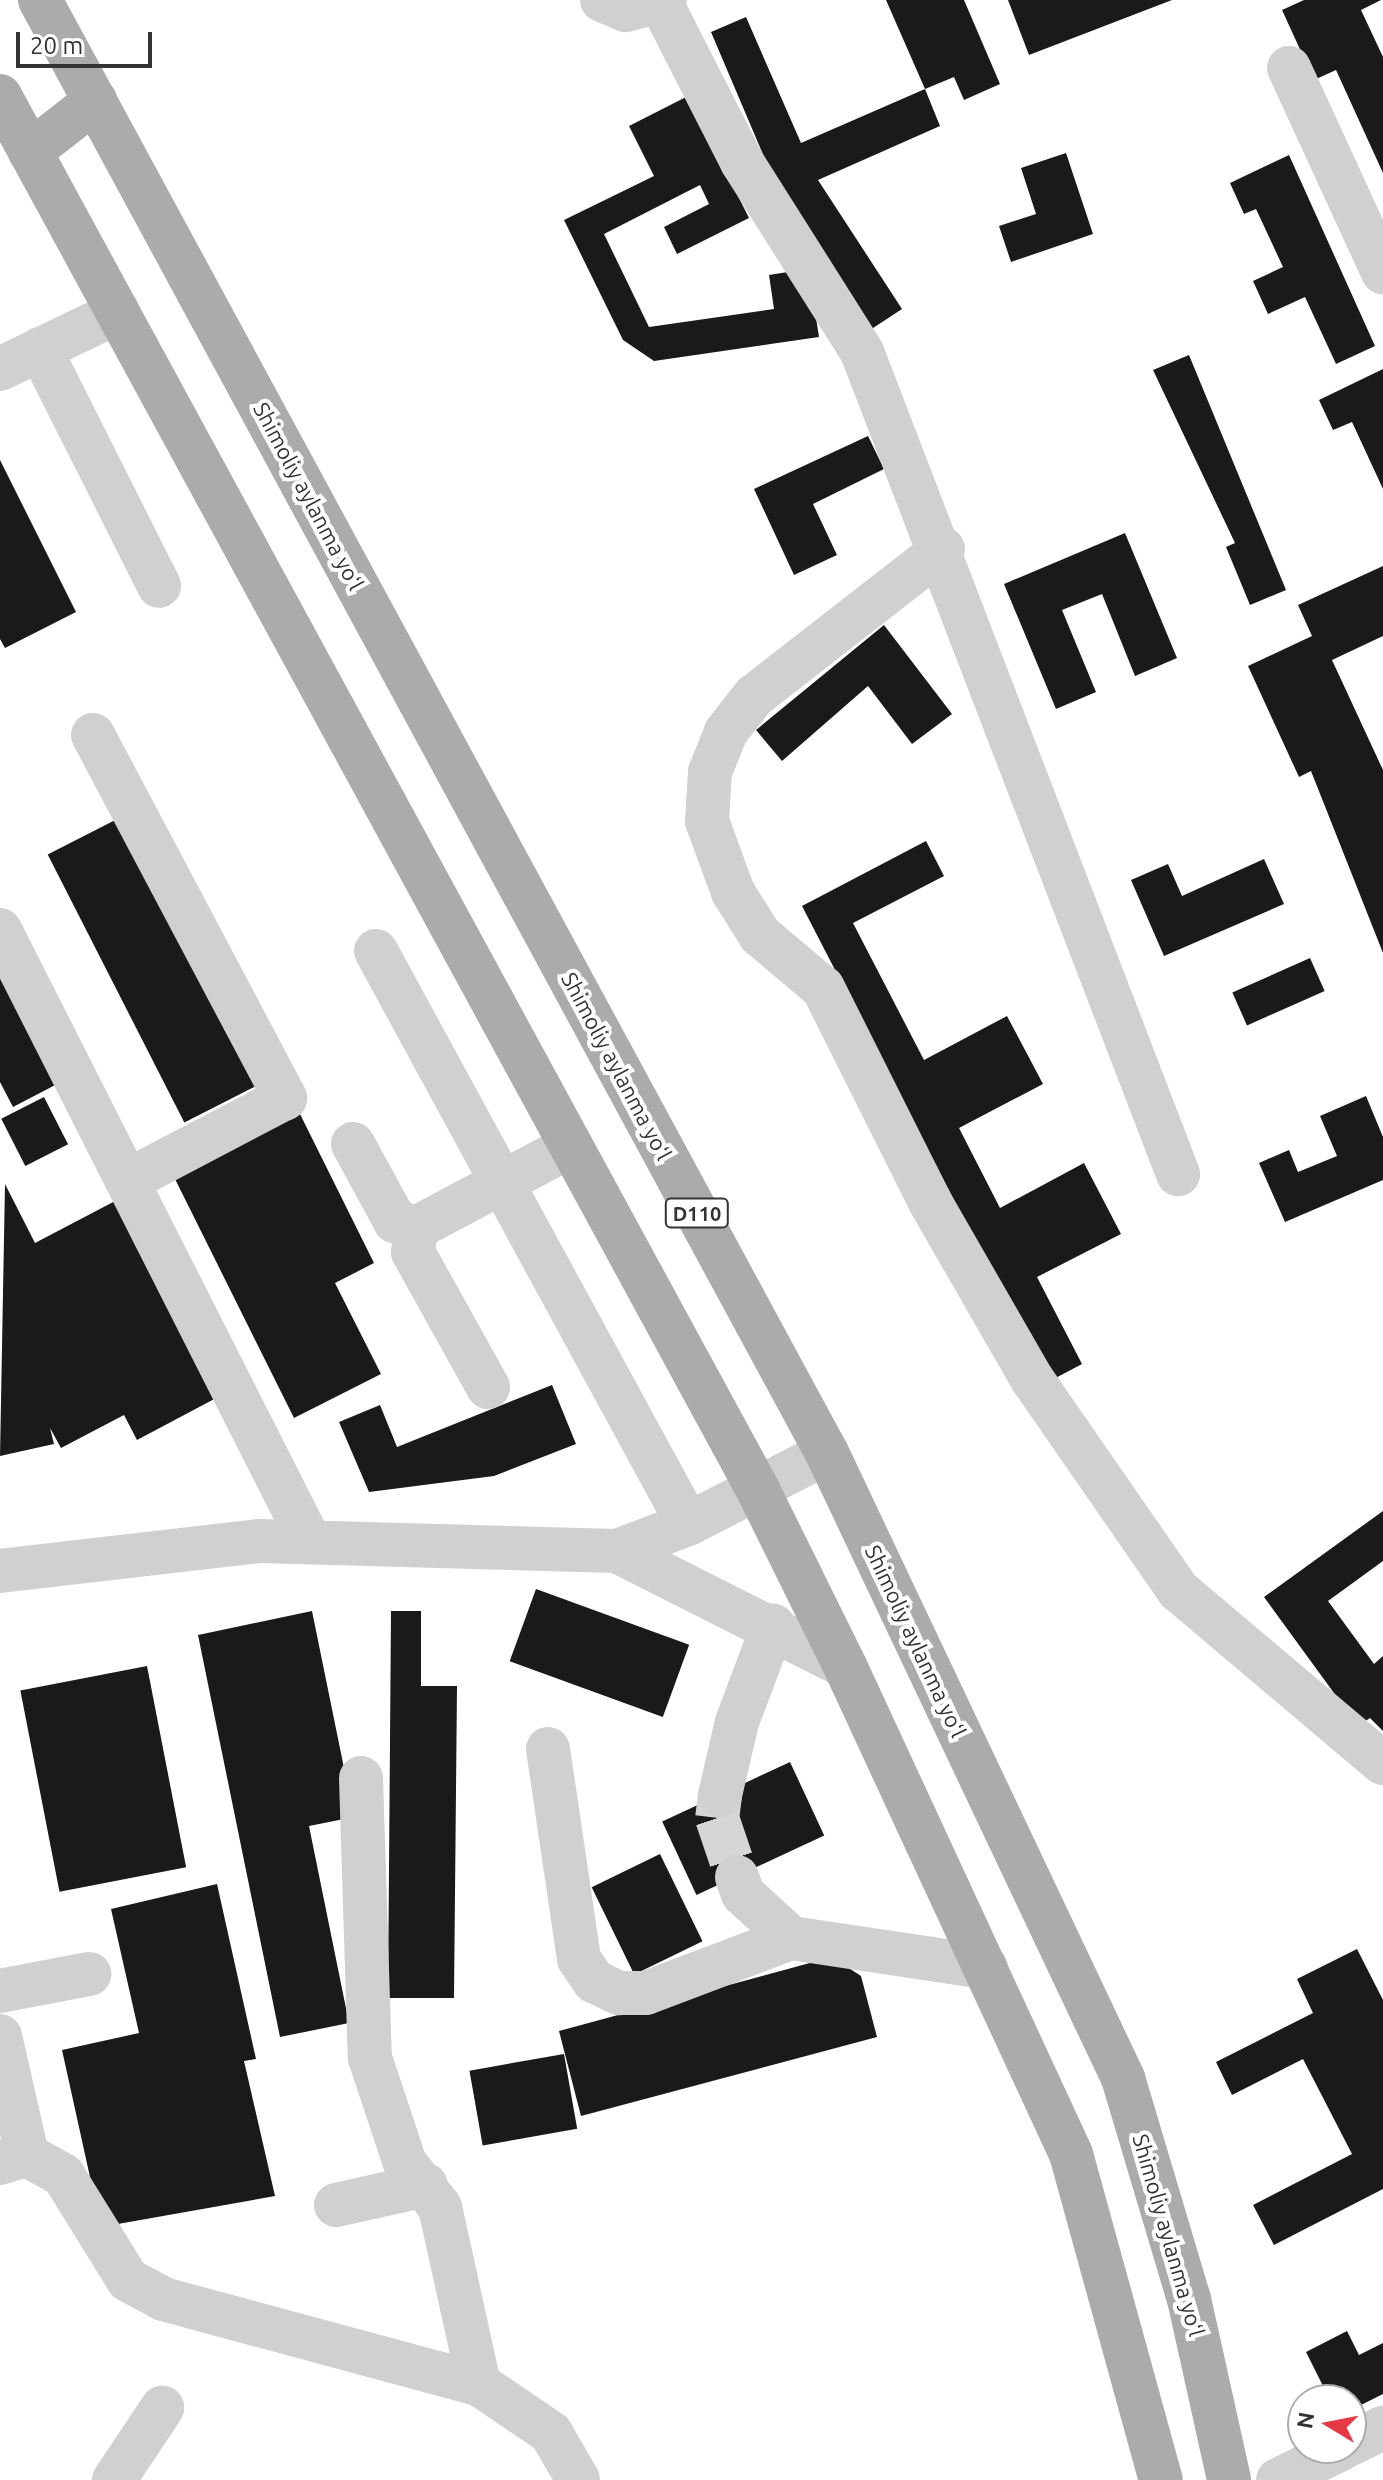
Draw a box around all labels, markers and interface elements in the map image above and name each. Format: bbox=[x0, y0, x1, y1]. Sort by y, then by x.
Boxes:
scale bar bbox=[20, 16, 156, 66]
text: 20 m bbox=[30, 32, 83, 59]
street label: Shimoliy aylanma yoʻl bbox=[248, 398, 370, 594]
street label: Shimoliy aylanma yoʻl bbox=[556, 968, 678, 1164]
road number: D110 bbox=[663, 1197, 731, 1229]
street label: Shimoliy aylanma yoʻl bbox=[860, 1541, 972, 1741]
street label: Shimoliy aylanma yoʻl bbox=[1128, 2131, 1210, 2339]
north arrow bbox=[1287, 2384, 1367, 2464]
text: N bbox=[1291, 2410, 1319, 2430]

